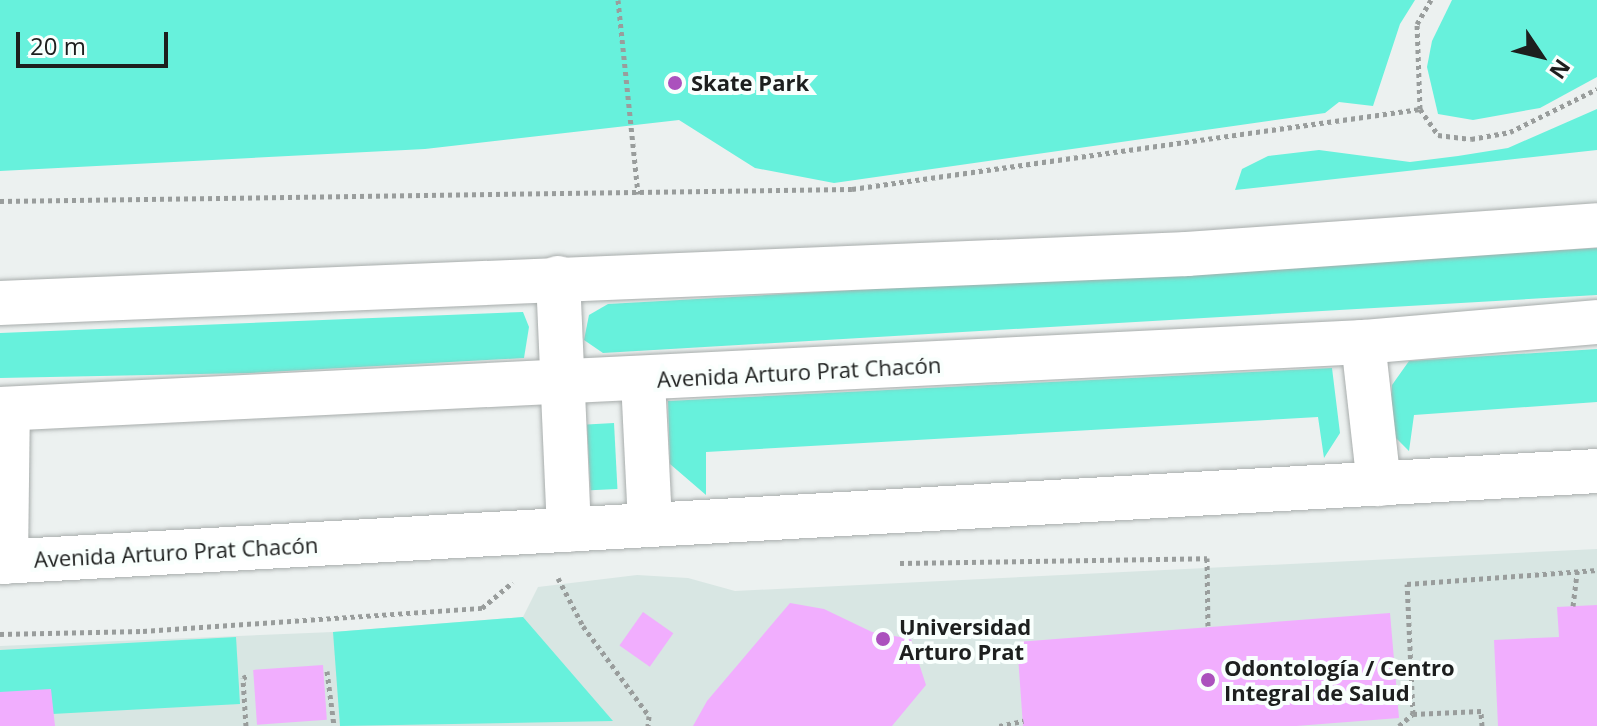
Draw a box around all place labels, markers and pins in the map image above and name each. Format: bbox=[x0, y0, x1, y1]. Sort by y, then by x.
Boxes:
place label: Skate Park bbox=[691, 70, 809, 96]
marker: Skate Park bbox=[666, 74, 684, 92]
place label: Universidad Arturo Prat bbox=[899, 613, 1031, 664]
marker: Universidad Arturo Prat bbox=[874, 630, 892, 648]
place label: Odontología / Centro Integral de Salud bbox=[1224, 654, 1455, 706]
marker: Odontología / Centro Integral de Salud bbox=[1199, 671, 1217, 689]

